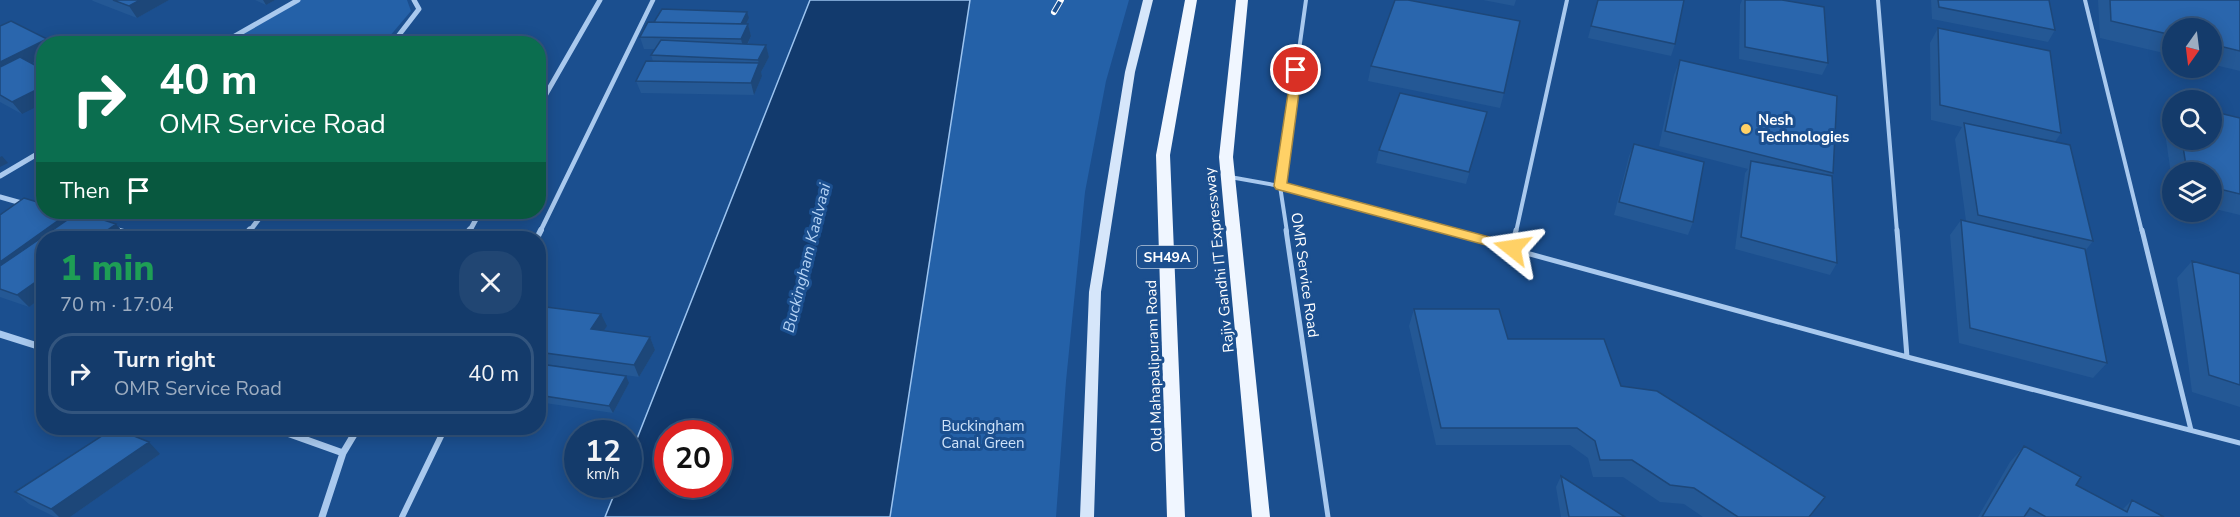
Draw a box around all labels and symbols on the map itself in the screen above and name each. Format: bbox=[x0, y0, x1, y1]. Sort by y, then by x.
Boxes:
north arrow bbox=[2162, 18, 2222, 78]
pin bbox=[1270, 44, 1321, 95]
place label: Nesh Technologies bbox=[1758, 110, 1849, 147]
marker: Nesh Technologies bbox=[1739, 122, 1753, 136]
street label: Rajiv Gandhi IT Expressway bbox=[1199, 166, 1239, 354]
water label: Buckingham Kaalvaai bbox=[778, 181, 836, 335]
street label: OMR Service Road bbox=[1286, 211, 1324, 339]
position arrow bbox=[1480, 216, 1544, 280]
road number: SH49A bbox=[1137, 246, 1197, 268]
street label: Old Mahapalipuram Road bbox=[1141, 280, 1167, 452]
park label: Buckingham Canal Green bbox=[941, 416, 1025, 453]
speed limit sign: 20 bbox=[654, 420, 732, 498]

